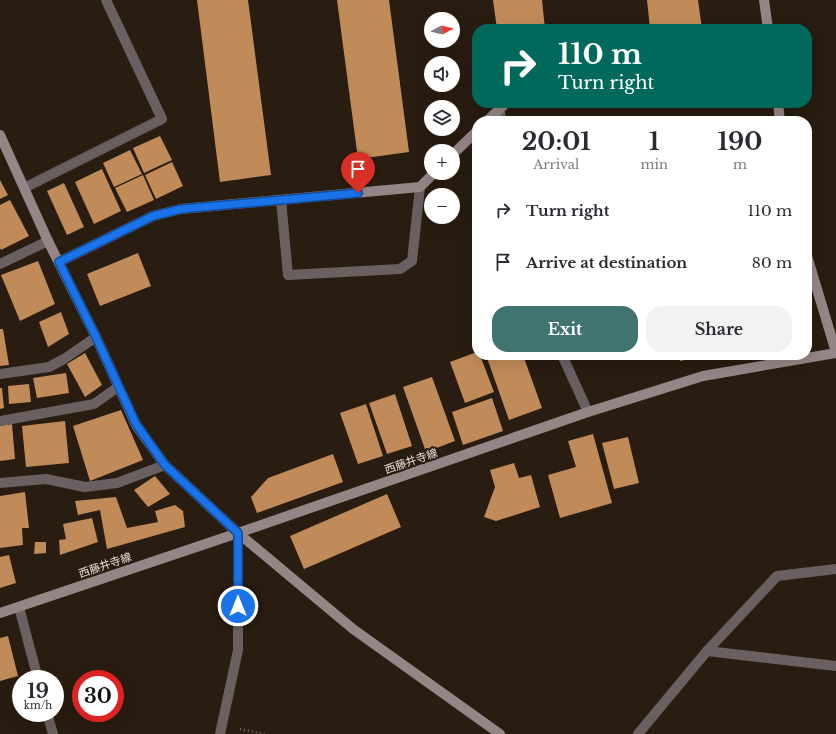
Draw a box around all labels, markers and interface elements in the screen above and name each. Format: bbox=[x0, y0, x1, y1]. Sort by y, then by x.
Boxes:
north arrow bbox=[424, 12, 460, 48]
map controls bbox=[424, 12, 460, 224]
text: 110 m bbox=[558, 37, 642, 72]
icon: right bbox=[492, 40, 544, 92]
button: sound bbox=[424, 56, 460, 92]
text: Turn right bbox=[558, 72, 654, 94]
button: layers bbox=[424, 100, 460, 136]
text: 20:01 bbox=[522, 127, 591, 156]
text: 1 bbox=[649, 127, 659, 156]
text: 190 bbox=[718, 127, 762, 156]
button: + bbox=[424, 144, 460, 180]
pin bbox=[341, 152, 375, 193]
text: Arrival bbox=[533, 156, 579, 173]
text: min bbox=[641, 156, 668, 173]
text: m bbox=[733, 156, 747, 173]
icon: arrive bbox=[347, 158, 369, 180]
button: − bbox=[424, 188, 460, 224]
icon: right bbox=[492, 199, 514, 221]
text: Turn right bbox=[526, 201, 609, 220]
text: 110 m bbox=[748, 201, 792, 220]
icon: arrive bbox=[492, 251, 514, 273]
text: Arrive at destination bbox=[526, 253, 687, 272]
text: 80 m bbox=[752, 253, 792, 272]
button: Exit bbox=[492, 306, 638, 352]
button: Share bbox=[646, 306, 792, 352]
street label: 西藤井寺線 bbox=[383, 445, 439, 477]
street label: 西藤井寺線 bbox=[77, 549, 133, 581]
position arrow bbox=[217, 585, 259, 627]
speed limit sign: 30 bbox=[72, 670, 124, 722]
text: 19 bbox=[27, 679, 49, 703]
text: km/h bbox=[24, 699, 52, 712]

